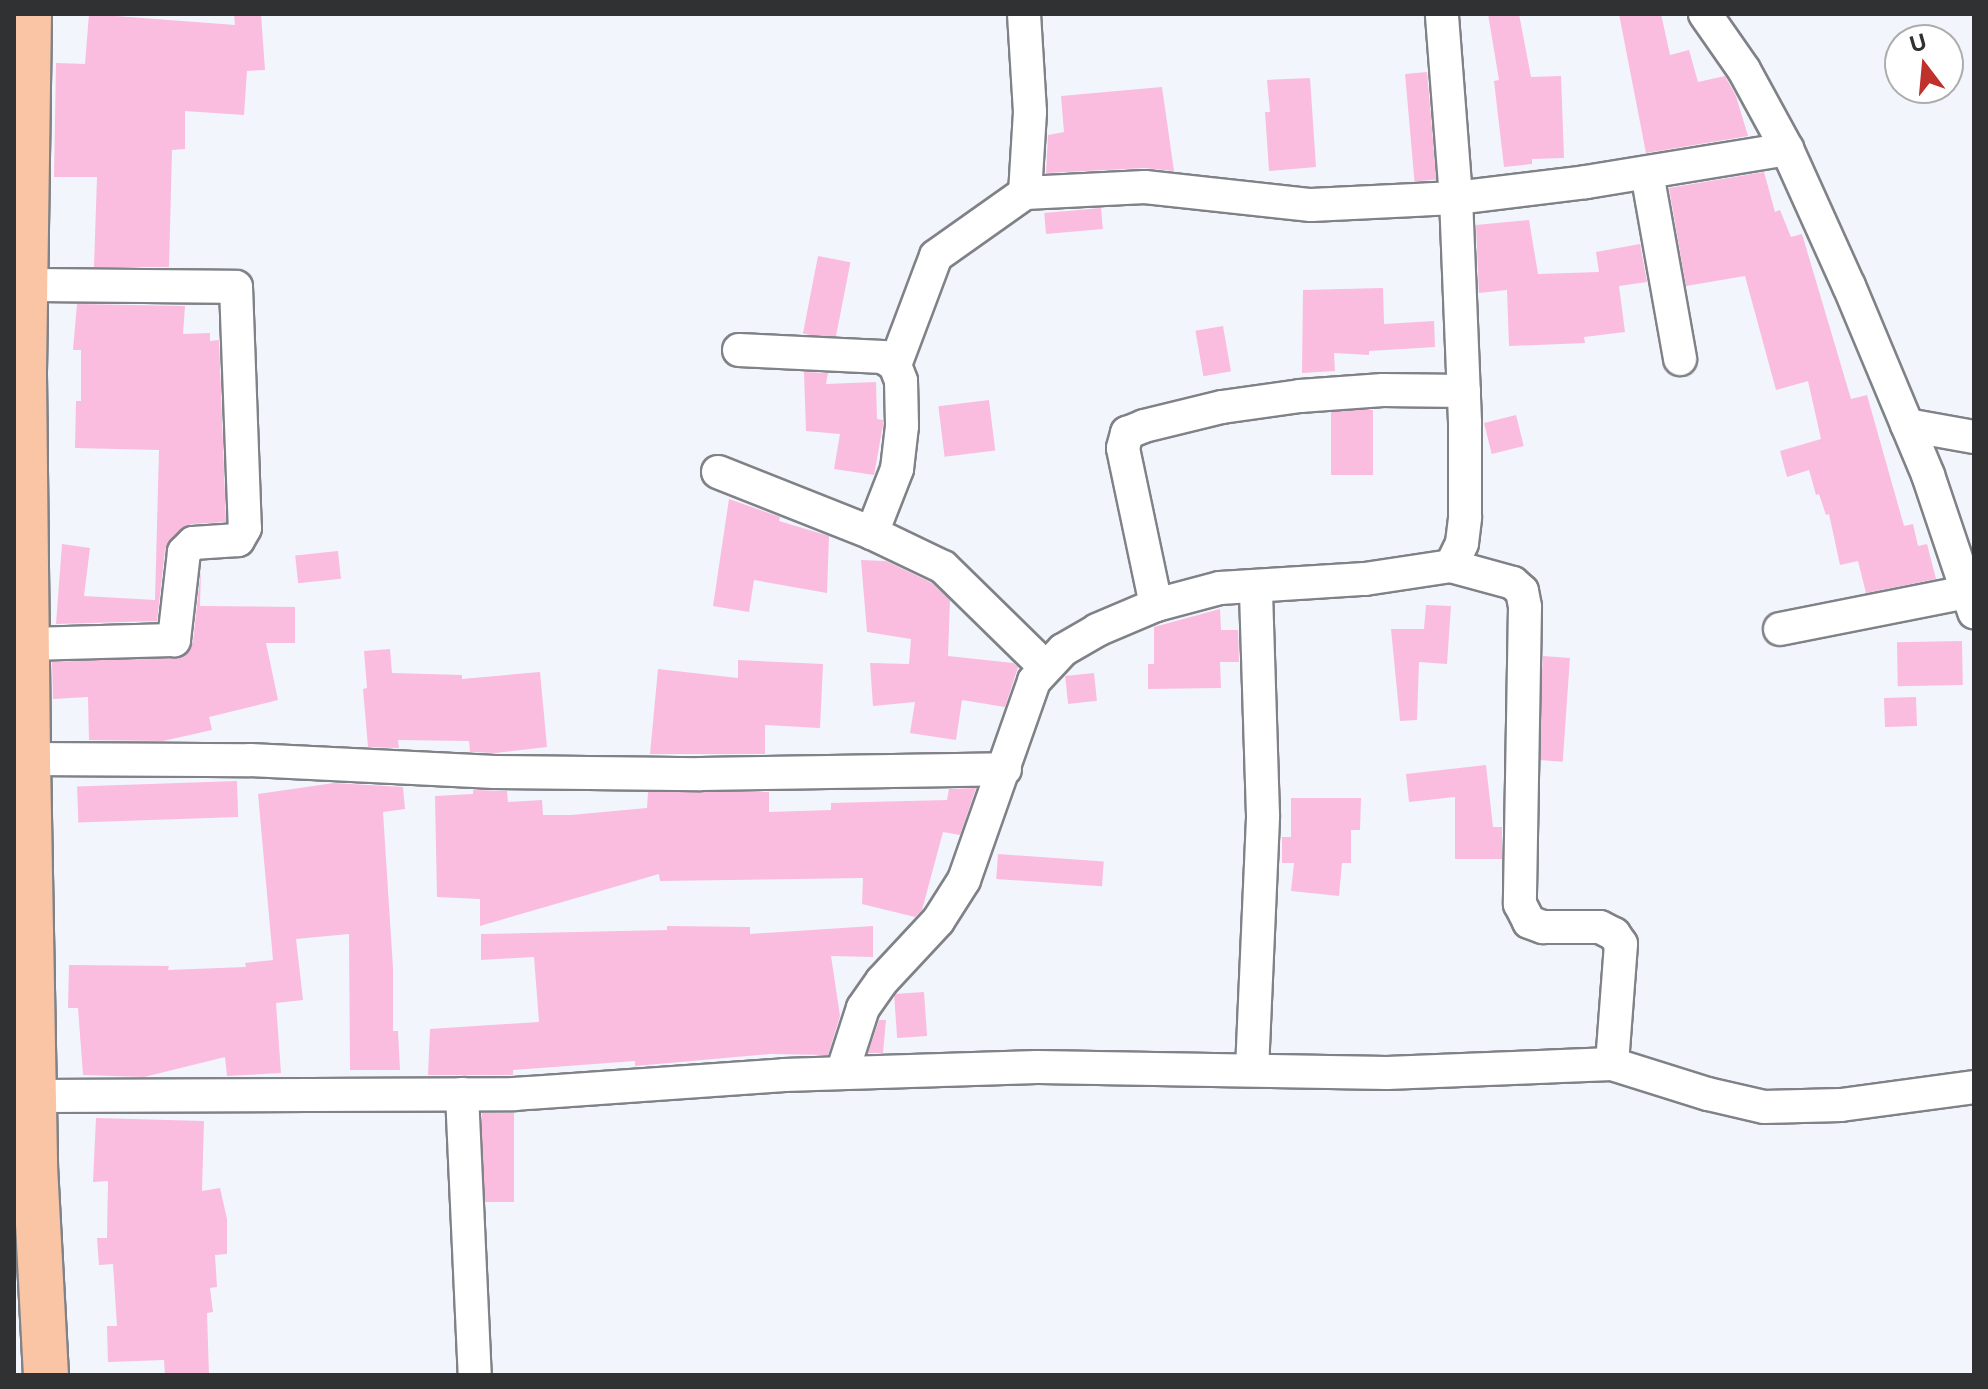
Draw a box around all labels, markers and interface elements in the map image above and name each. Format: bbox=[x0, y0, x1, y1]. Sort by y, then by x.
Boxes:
north arrow bbox=[1884, 24, 1964, 104]
text: U bbox=[1907, 28, 1929, 58]

